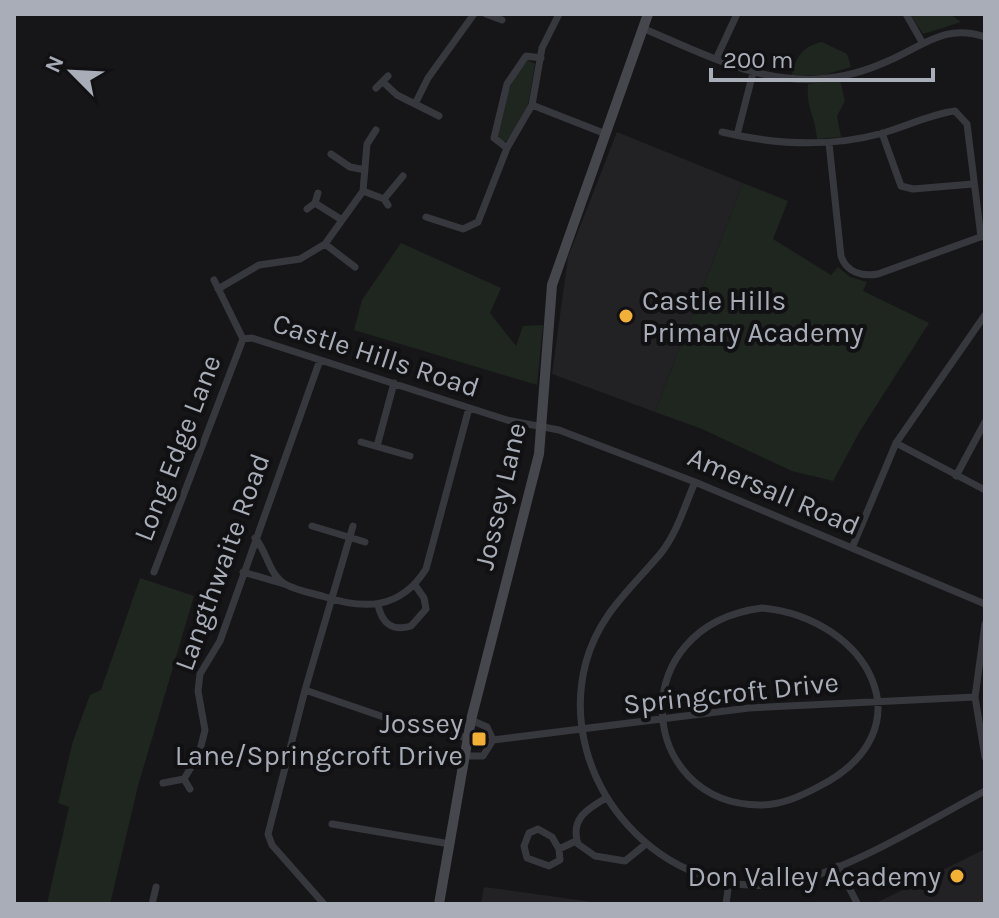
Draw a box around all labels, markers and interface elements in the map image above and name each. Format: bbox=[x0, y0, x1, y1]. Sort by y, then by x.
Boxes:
north arrow bbox=[32, 32, 112, 112]
scale bar bbox=[711, 32, 933, 82]
text: 200 m bbox=[723, 46, 794, 74]
text: N bbox=[40, 52, 70, 77]
place label: Castle Hills Primary Academy bbox=[642, 284, 864, 349]
street label: Castle Hills Road bbox=[269, 306, 483, 404]
marker: Castle Hills Primary Academy bbox=[617, 307, 635, 325]
street label: Long Edge Lane bbox=[126, 350, 228, 546]
street label: Jossey Lane bbox=[467, 419, 533, 573]
street label: Amersall Road bbox=[683, 440, 865, 542]
street label: Langthwaite Road bbox=[167, 449, 277, 675]
street label: Springcroft Drive bbox=[622, 665, 840, 721]
place label: Jossey Lane/Springcroft Drive bbox=[175, 707, 463, 772]
marker: Jossey Lane/Springcroft Drive bbox=[470, 730, 488, 748]
place label: Don Valley Academy bbox=[688, 860, 941, 893]
marker: Don Valley Academy bbox=[948, 867, 966, 885]

